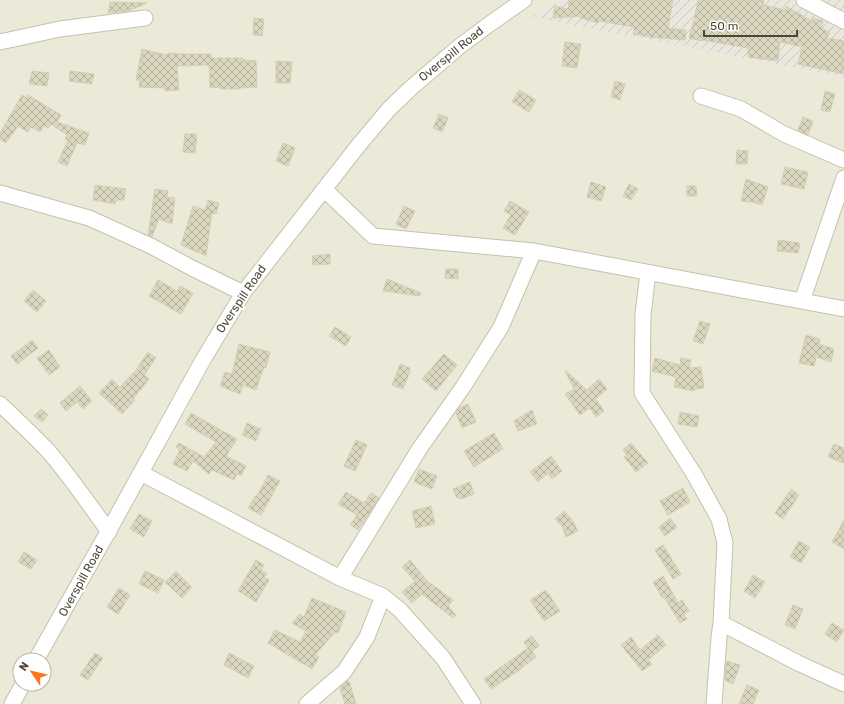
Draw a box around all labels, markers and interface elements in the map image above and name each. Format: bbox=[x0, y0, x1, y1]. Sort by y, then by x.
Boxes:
scale bar bbox=[704, 12, 797, 38]
text: 50 m bbox=[710, 19, 738, 33]
street label: Overspill Road bbox=[416, 24, 486, 84]
street label: Overspill Road bbox=[213, 262, 269, 336]
street label: Overspill Road bbox=[56, 543, 106, 619]
north arrow bbox=[12, 652, 52, 692]
text: N bbox=[17, 660, 32, 674]

